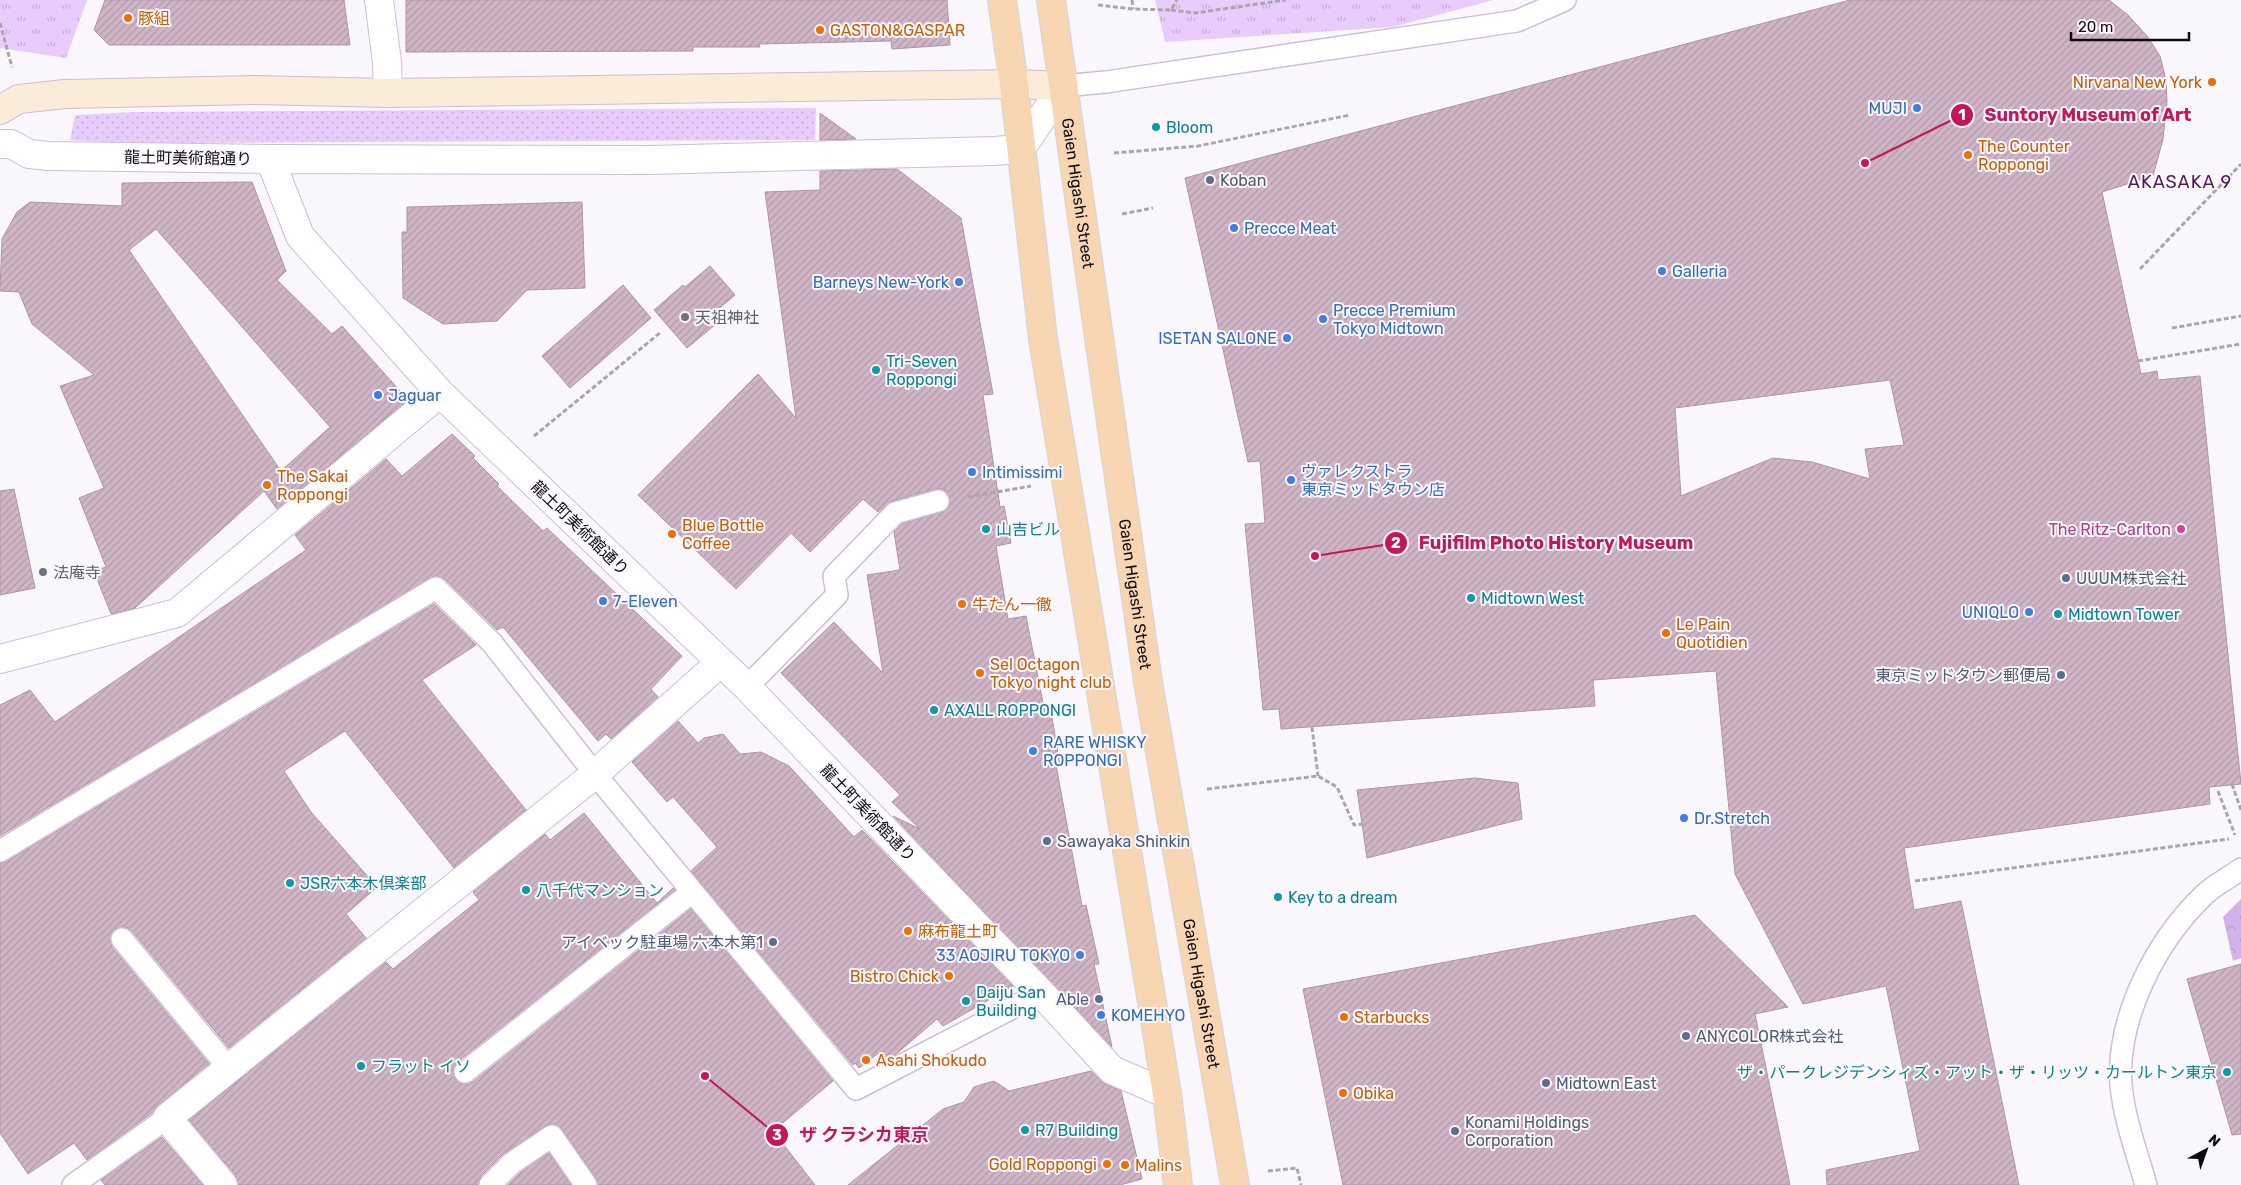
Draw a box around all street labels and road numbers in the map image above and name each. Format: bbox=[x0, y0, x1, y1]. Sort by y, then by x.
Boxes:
street label: Gaien Higashi Street bbox=[1058, 116, 1099, 270]
street label: 龍土町美術館通り bbox=[124, 147, 252, 169]
street label: 龍土町美術館通り bbox=[527, 477, 633, 579]
street label: Gaien Higashi Street bbox=[1115, 517, 1156, 671]
street label: 龍土町美術館通り bbox=[817, 760, 919, 866]
street label: Gaien Higashi Street bbox=[1180, 917, 1224, 1070]

